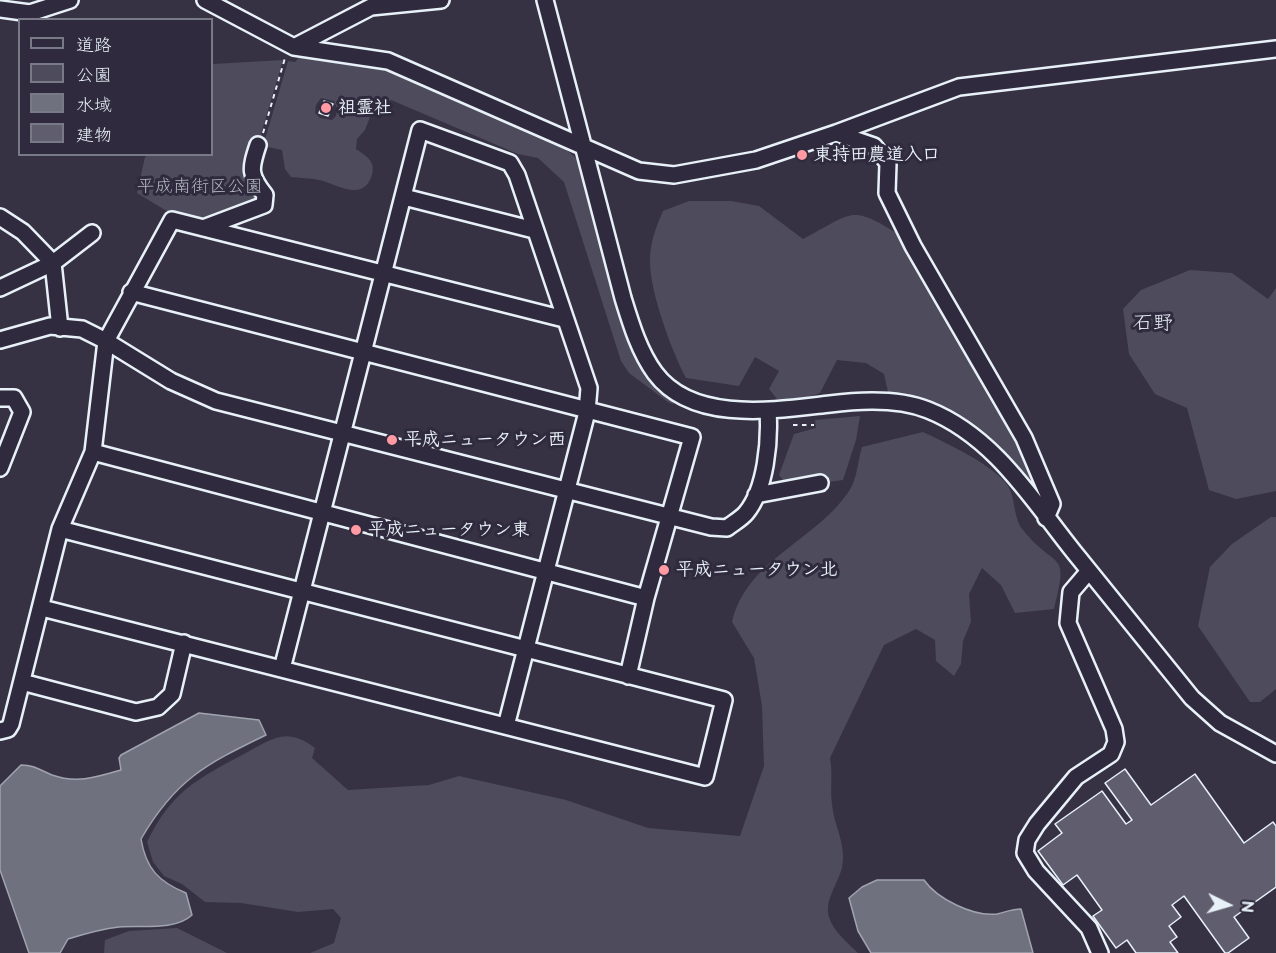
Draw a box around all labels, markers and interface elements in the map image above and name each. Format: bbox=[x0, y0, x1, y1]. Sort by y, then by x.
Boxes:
legend bbox=[18, 18, 213, 156]
text: 道路 bbox=[76, 35, 112, 56]
text: 公園 bbox=[76, 65, 112, 86]
text: 水域 bbox=[76, 95, 112, 116]
place label: 祖霊社 bbox=[338, 97, 392, 119]
marker: 祖霊社 bbox=[319, 101, 333, 115]
text: 建物 bbox=[76, 125, 112, 146]
place label: 東持田農道入口 bbox=[814, 144, 940, 166]
marker: 東持田農道入口 bbox=[795, 148, 809, 162]
park label: 平成南街区公園 bbox=[137, 176, 263, 198]
district label: 石野 bbox=[1133, 312, 1173, 336]
place label: 平成ニュータウン西 bbox=[404, 429, 566, 451]
marker: 平成ニュータウン西 bbox=[385, 433, 399, 447]
place label: 平成ニュータウン東 bbox=[368, 519, 530, 541]
marker: 平成ニュータウン東 bbox=[349, 523, 363, 537]
place label: 平成ニュータウン北 bbox=[676, 559, 838, 581]
marker: 平成ニュータウン北 bbox=[657, 563, 671, 577]
north arrow bbox=[1198, 875, 1258, 935]
text: N bbox=[1236, 900, 1256, 913]

